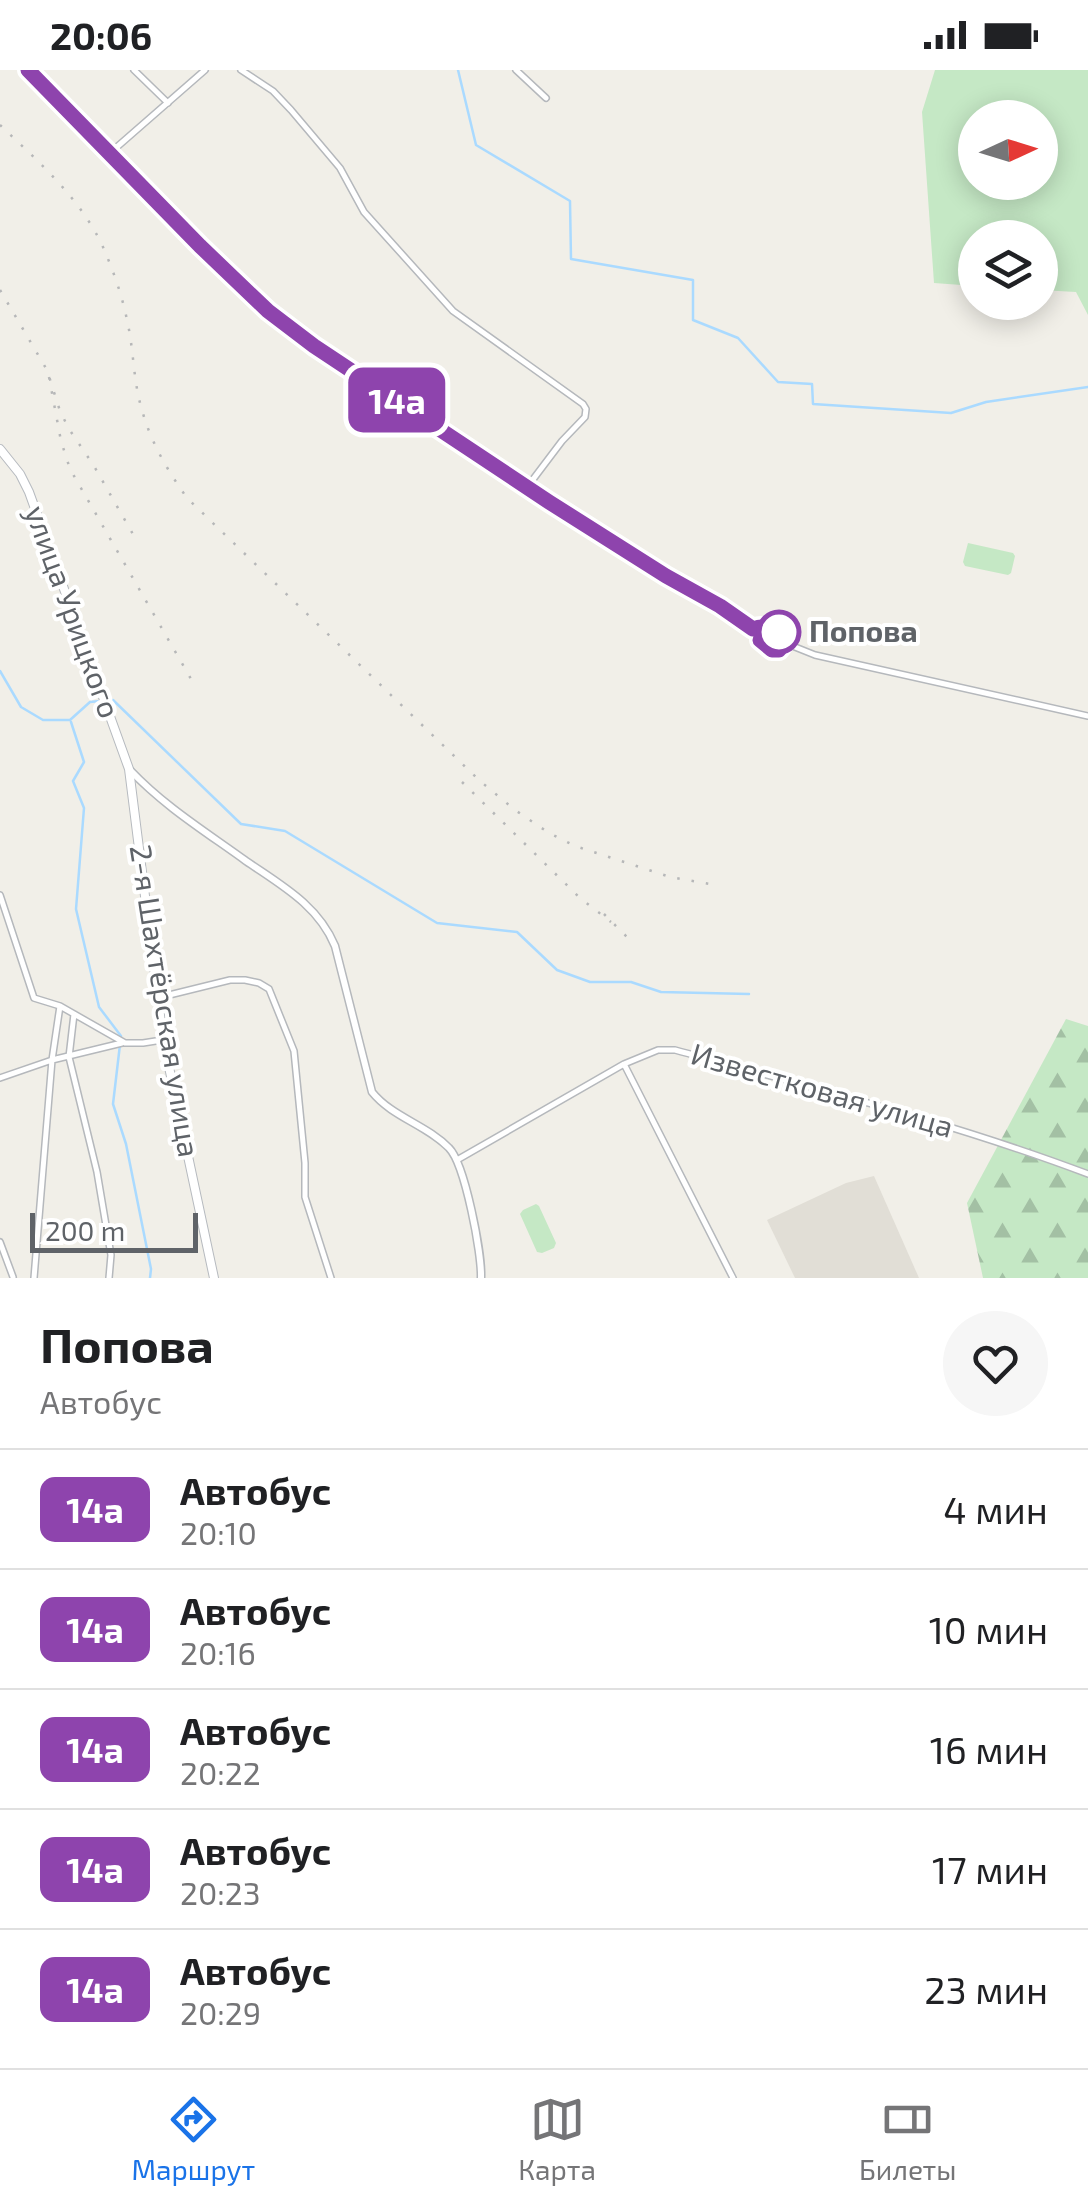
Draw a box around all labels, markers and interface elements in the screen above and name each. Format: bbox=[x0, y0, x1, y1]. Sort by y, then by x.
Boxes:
text: 20:06 bbox=[50, 12, 152, 58]
north arrow bbox=[958, 100, 1058, 200]
map controls bbox=[958, 100, 1058, 320]
button: layers bbox=[958, 220, 1058, 320]
line badge: 14а bbox=[340, 368, 454, 432]
text: 14а bbox=[368, 379, 426, 421]
street label: улица Урицкого bbox=[18, 500, 129, 723]
marker: Попова bbox=[758, 611, 800, 653]
place label: Попова bbox=[809, 612, 918, 648]
street label: 2-я Шахтёрская улица bbox=[122, 842, 208, 1160]
street label: Известковая улица bbox=[687, 1034, 958, 1145]
scale bar bbox=[30, 1208, 198, 1252]
text: 200 m bbox=[45, 1213, 125, 1247]
button: heart bbox=[943, 1311, 1048, 1416]
text: Попова bbox=[40, 1315, 214, 1373]
text: Автобус bbox=[40, 1382, 162, 1420]
text: Автобус bbox=[180, 1467, 331, 1513]
text: 4 мин bbox=[943, 1486, 1048, 1532]
text: 14а bbox=[66, 1488, 124, 1530]
text: 20:10 bbox=[180, 1513, 257, 1551]
text: Автобус bbox=[180, 1587, 331, 1633]
text: 10 мин bbox=[929, 1606, 1048, 1652]
text: 14а bbox=[66, 1608, 124, 1650]
text: 20:16 bbox=[180, 1633, 256, 1671]
text: Автобус bbox=[180, 1707, 331, 1753]
text: 16 мин bbox=[930, 1726, 1048, 1772]
text: 14а bbox=[66, 1728, 124, 1770]
text: 20:22 bbox=[180, 1753, 261, 1791]
text: Автобус bbox=[180, 1827, 331, 1873]
text: 17 мин bbox=[932, 1846, 1048, 1892]
text: 14а bbox=[66, 1848, 124, 1890]
text: 20:23 bbox=[180, 1873, 261, 1911]
text: Автобус bbox=[180, 1947, 331, 1993]
text: 23 мин bbox=[924, 1966, 1048, 2012]
text: 14а bbox=[66, 1968, 124, 2010]
text: 20:29 bbox=[180, 1993, 261, 2031]
tab: Маршрут bbox=[132, 2092, 255, 2186]
tab: Карта bbox=[518, 2092, 596, 2186]
tab: Билеты bbox=[859, 2092, 956, 2186]

